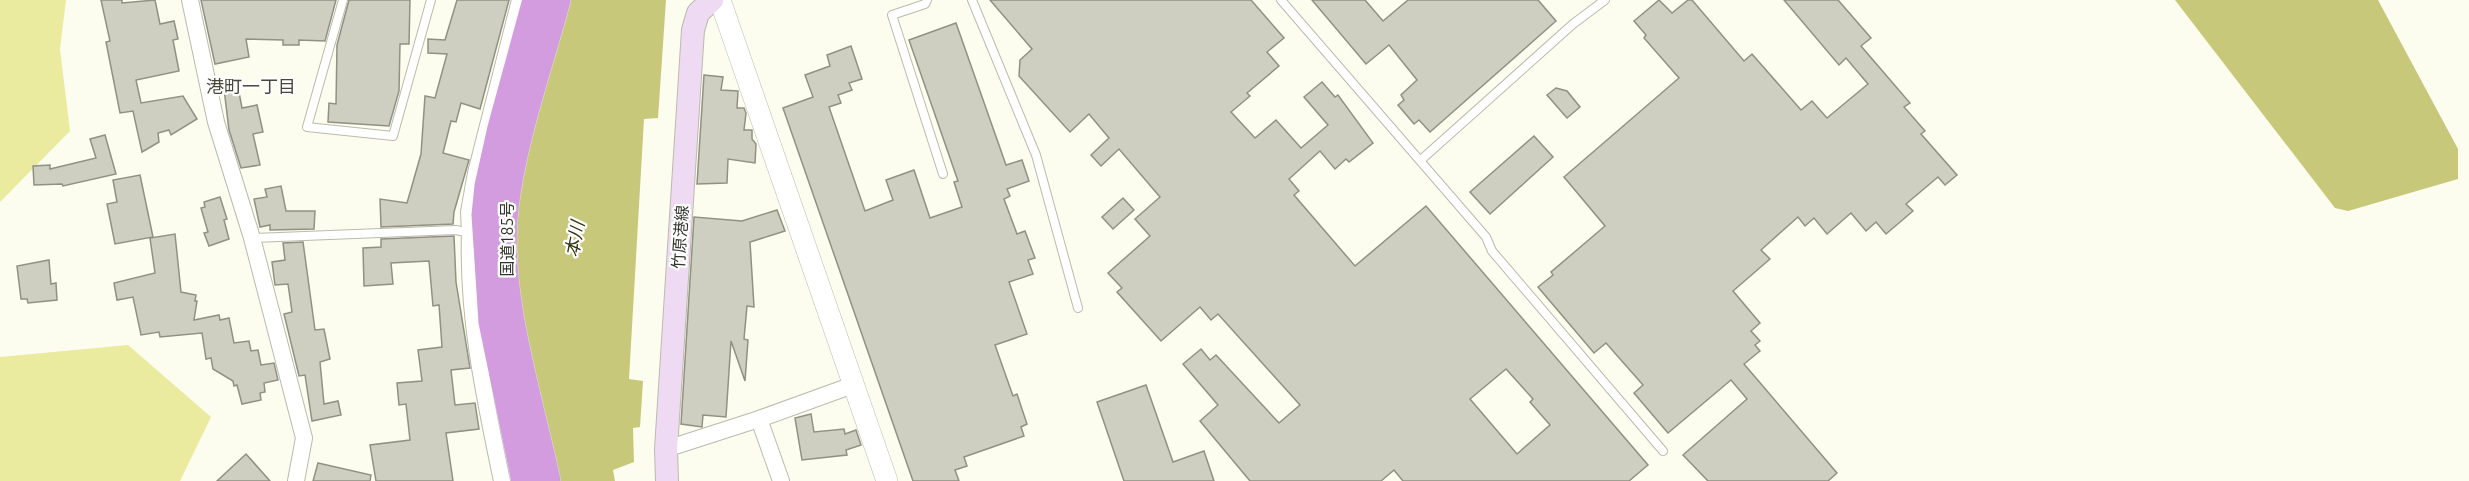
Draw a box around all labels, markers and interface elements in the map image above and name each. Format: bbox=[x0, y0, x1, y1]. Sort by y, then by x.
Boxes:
district label: 港町一丁目 bbox=[206, 76, 296, 96]
street label: 国道185号 bbox=[498, 201, 516, 277]
street label: 竹原港線 bbox=[669, 204, 691, 270]
water label: 本川 bbox=[561, 217, 588, 259]

